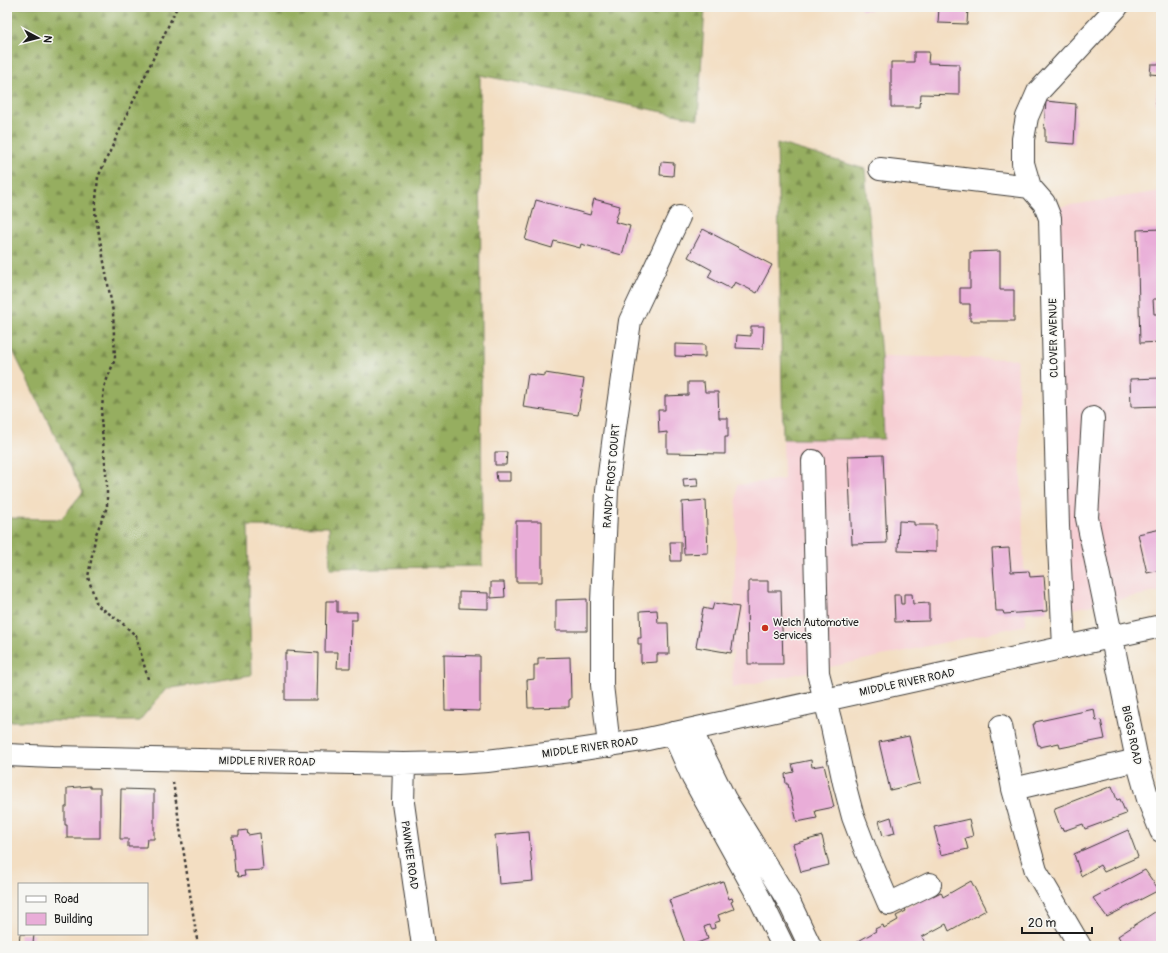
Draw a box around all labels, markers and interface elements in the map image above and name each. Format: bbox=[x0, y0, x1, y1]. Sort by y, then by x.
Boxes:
north arrow bbox=[18, 18, 58, 58]
text: N bbox=[40, 35, 54, 44]
street label: CLOVER AVENUE bbox=[1046, 298, 1061, 378]
street label: RANDY FROST COURT bbox=[600, 423, 623, 529]
place label: Welch Automotive Services bbox=[773, 616, 859, 642]
marker: Welch Automotive Services bbox=[760, 623, 770, 633]
street label: MIDDLE RIVER ROAD bbox=[858, 666, 956, 699]
street label: BIGGS ROAD bbox=[1119, 704, 1144, 766]
street label: MIDDLE RIVER ROAD bbox=[541, 734, 639, 761]
street label: MIDDLE RIVER ROAD bbox=[218, 754, 316, 769]
street label: PAWNEE ROAD bbox=[398, 820, 421, 890]
legend bbox=[18, 883, 148, 935]
text: Road bbox=[54, 892, 79, 907]
scale bar bbox=[1022, 909, 1092, 935]
text: Building bbox=[54, 912, 93, 927]
text: 20 m bbox=[1028, 916, 1057, 931]

